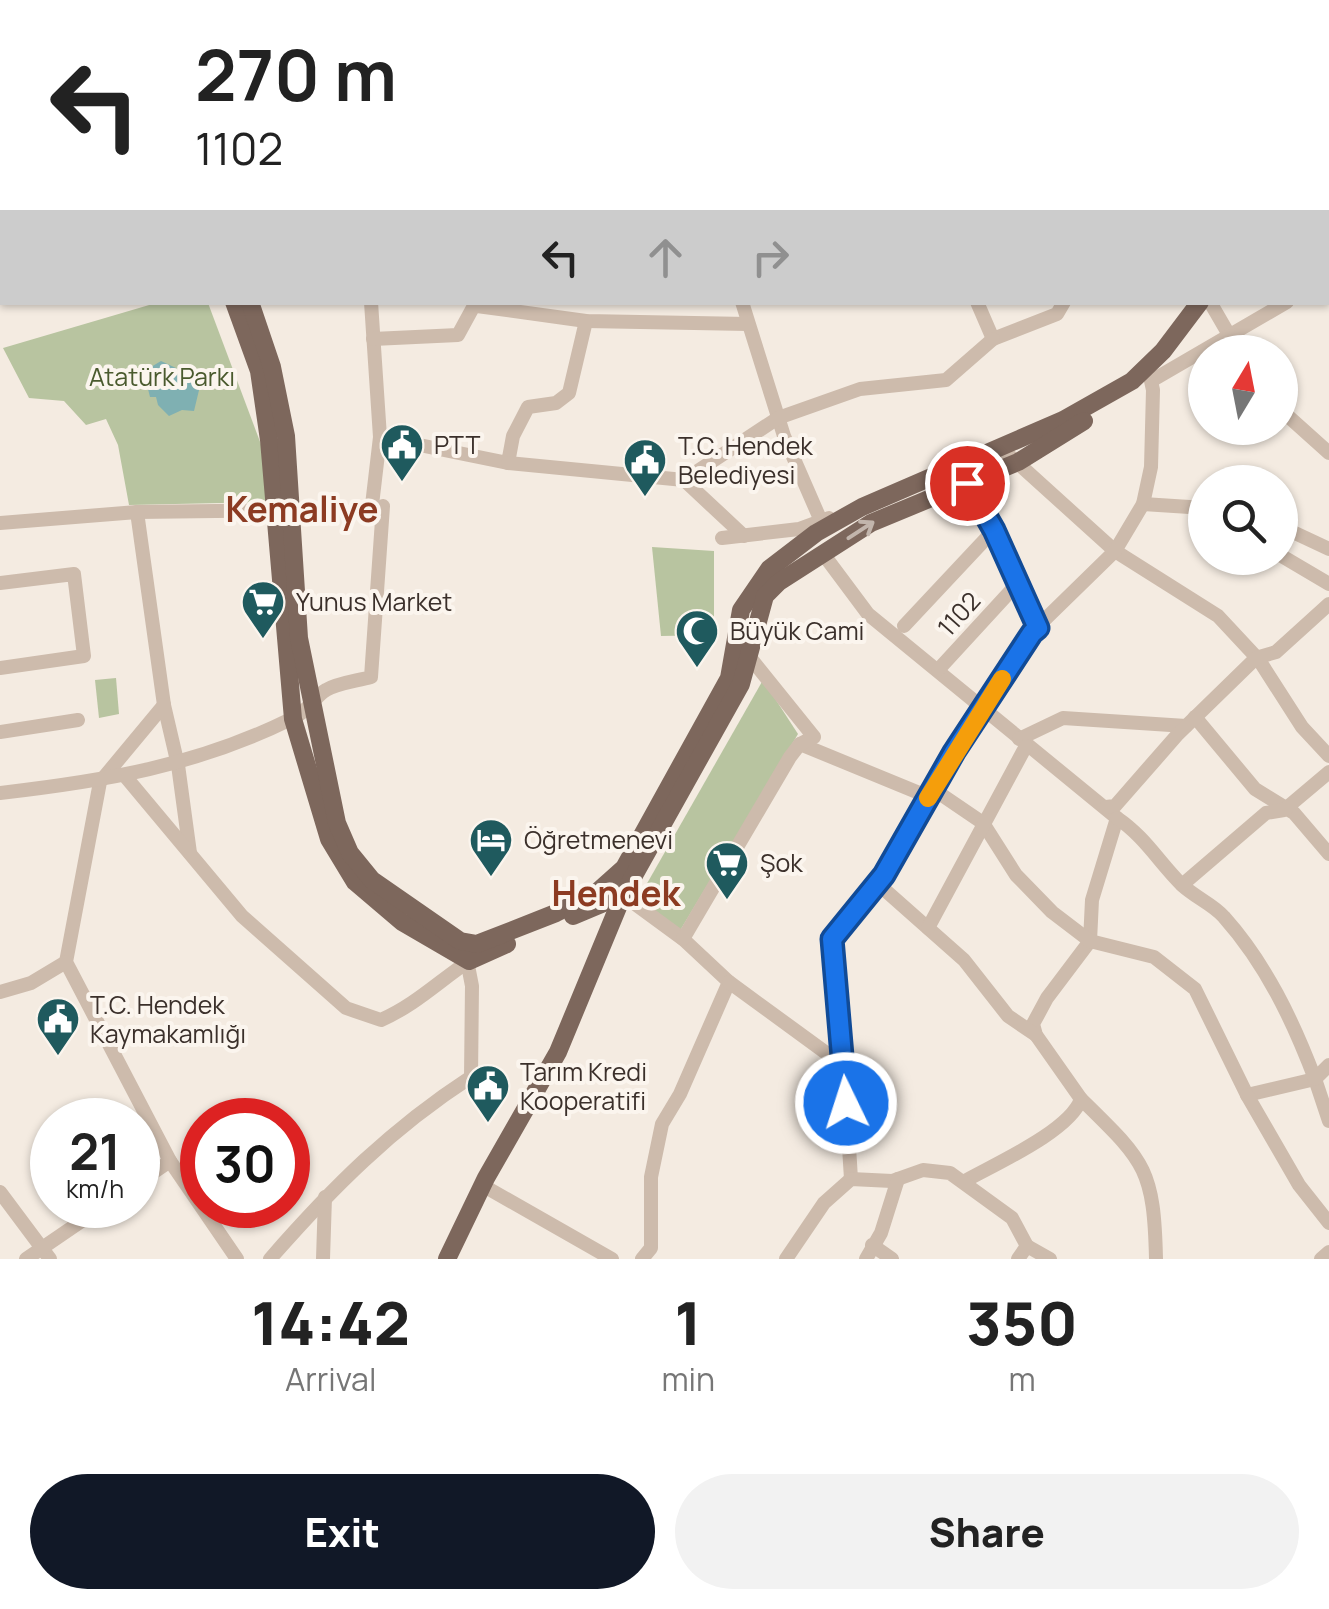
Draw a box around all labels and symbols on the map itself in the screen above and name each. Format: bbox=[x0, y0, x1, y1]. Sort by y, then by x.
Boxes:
north arrow bbox=[1188, 335, 1298, 445]
park label: Atatürk Parkı bbox=[89, 359, 235, 394]
public building icon: PTT bbox=[379, 422, 425, 483]
place label: PTT bbox=[434, 427, 481, 462]
place label: T.C. Hendek Belediyesi bbox=[678, 428, 813, 492]
public building icon: T.C. Hendek Belediyesi bbox=[622, 437, 668, 498]
pin bbox=[925, 441, 1010, 526]
district label: Kemaliye bbox=[225, 485, 379, 533]
one-way arrow bbox=[846, 520, 875, 541]
supermarket icon: Yunus Market bbox=[240, 579, 286, 640]
place label: Yunus Market bbox=[296, 584, 452, 619]
street label: 1102 bbox=[929, 584, 988, 644]
mosque icon: Büyük Cami bbox=[674, 608, 720, 669]
place label: Büyük Cami bbox=[730, 613, 864, 648]
hotel icon: Öğretmenevi bbox=[468, 817, 514, 878]
place label: Öğretmenevi bbox=[524, 822, 673, 857]
supermarket icon: Şok bbox=[704, 840, 750, 901]
place label: Şok bbox=[760, 845, 803, 880]
district label: Hendek bbox=[552, 869, 682, 917]
place label: T.C. Hendek Kaymakamlığı bbox=[90, 987, 246, 1051]
public building icon: T.C. Hendek Kaymakamlığı bbox=[35, 996, 81, 1057]
position arrow bbox=[794, 1051, 898, 1155]
place label: Tarım Kredi Kooperatifi bbox=[520, 1054, 647, 1118]
public building icon: Tarım Kredi Kooperatifi bbox=[465, 1063, 511, 1124]
speed limit sign: 30 bbox=[180, 1098, 310, 1228]

